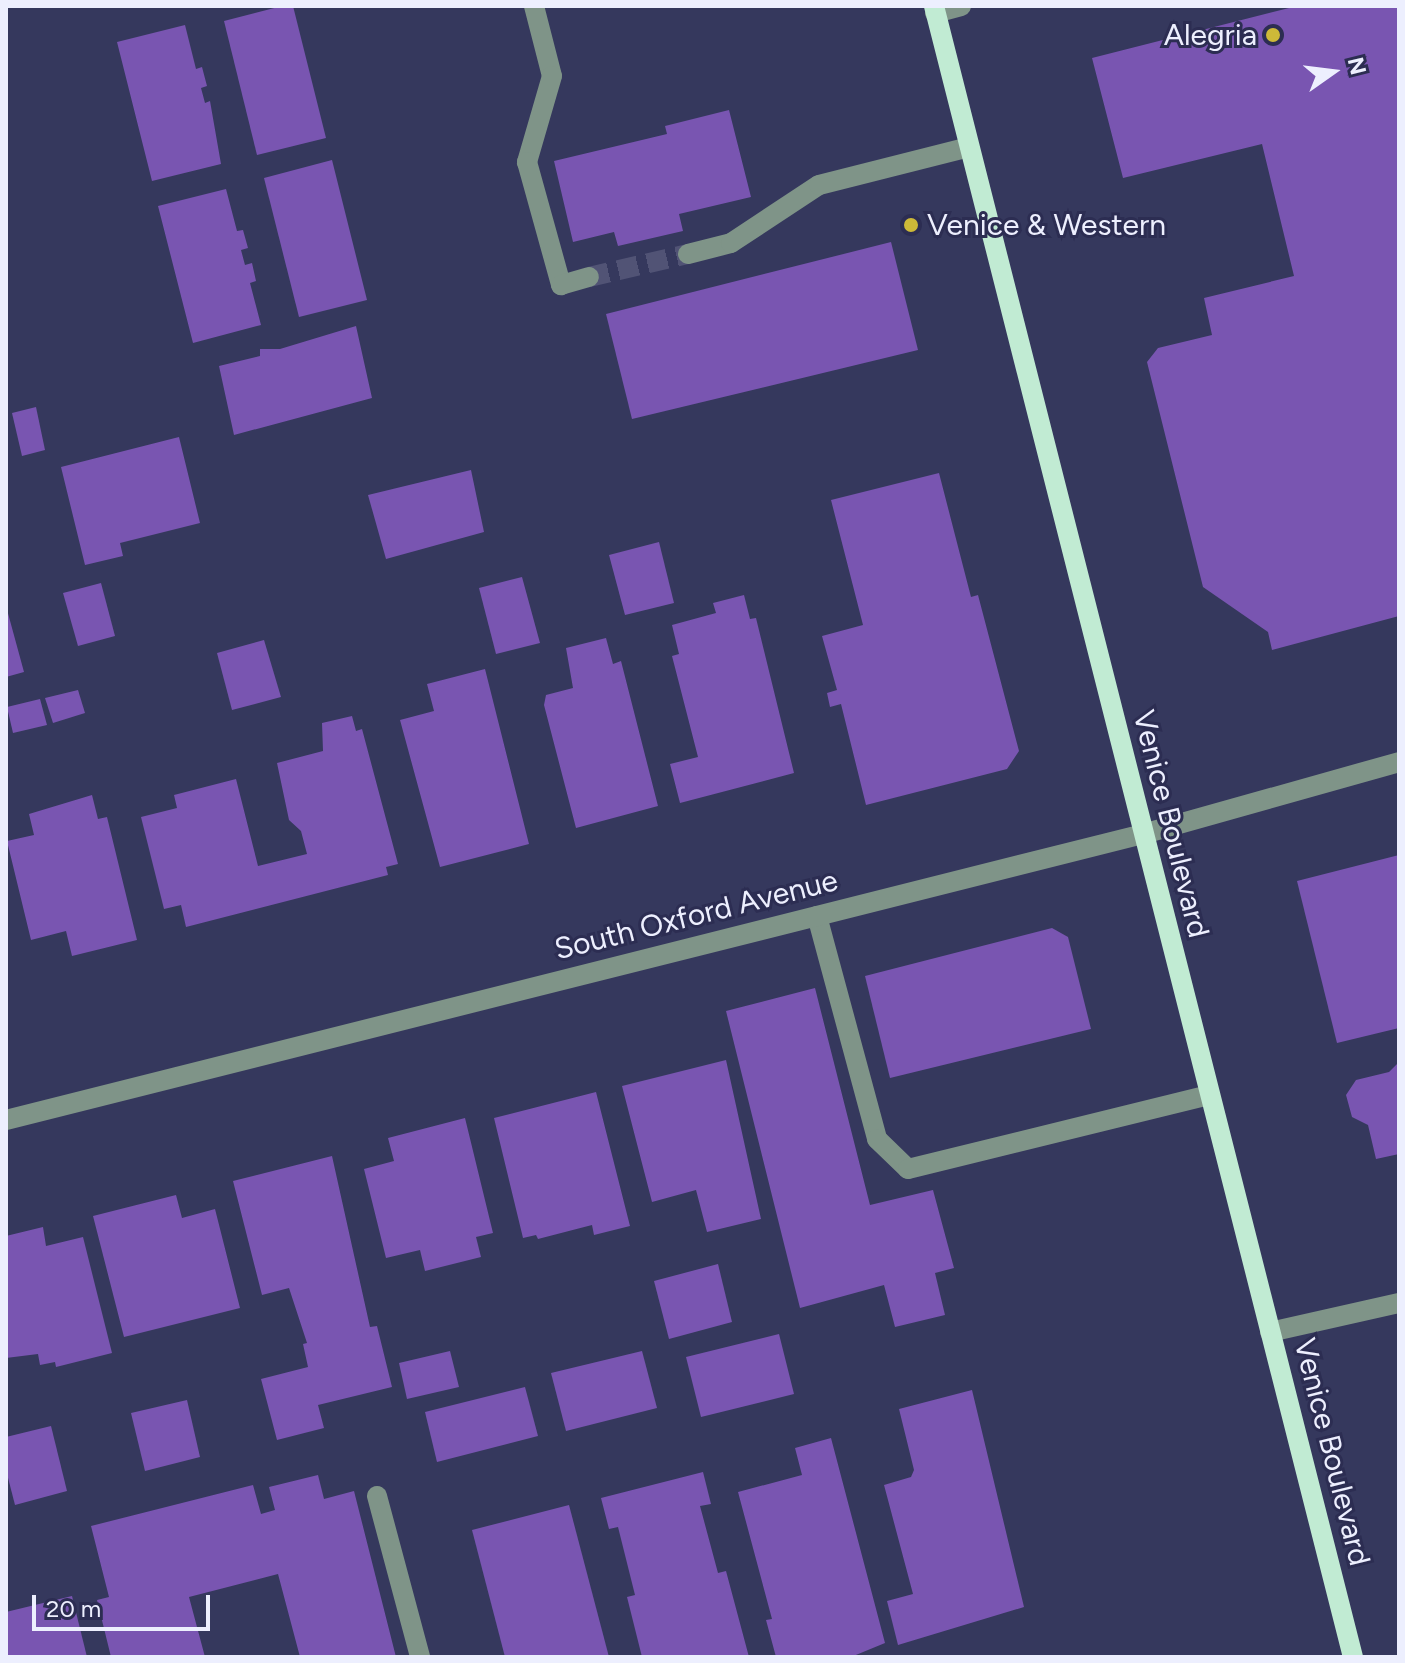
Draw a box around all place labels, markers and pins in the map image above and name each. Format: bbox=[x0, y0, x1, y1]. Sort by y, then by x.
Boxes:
place label: Alegria bbox=[1164, 17, 1257, 53]
marker: Alegria bbox=[1264, 26, 1282, 44]
place label: Venice & Western bbox=[927, 207, 1166, 243]
marker: Venice & Western bbox=[902, 216, 920, 234]

